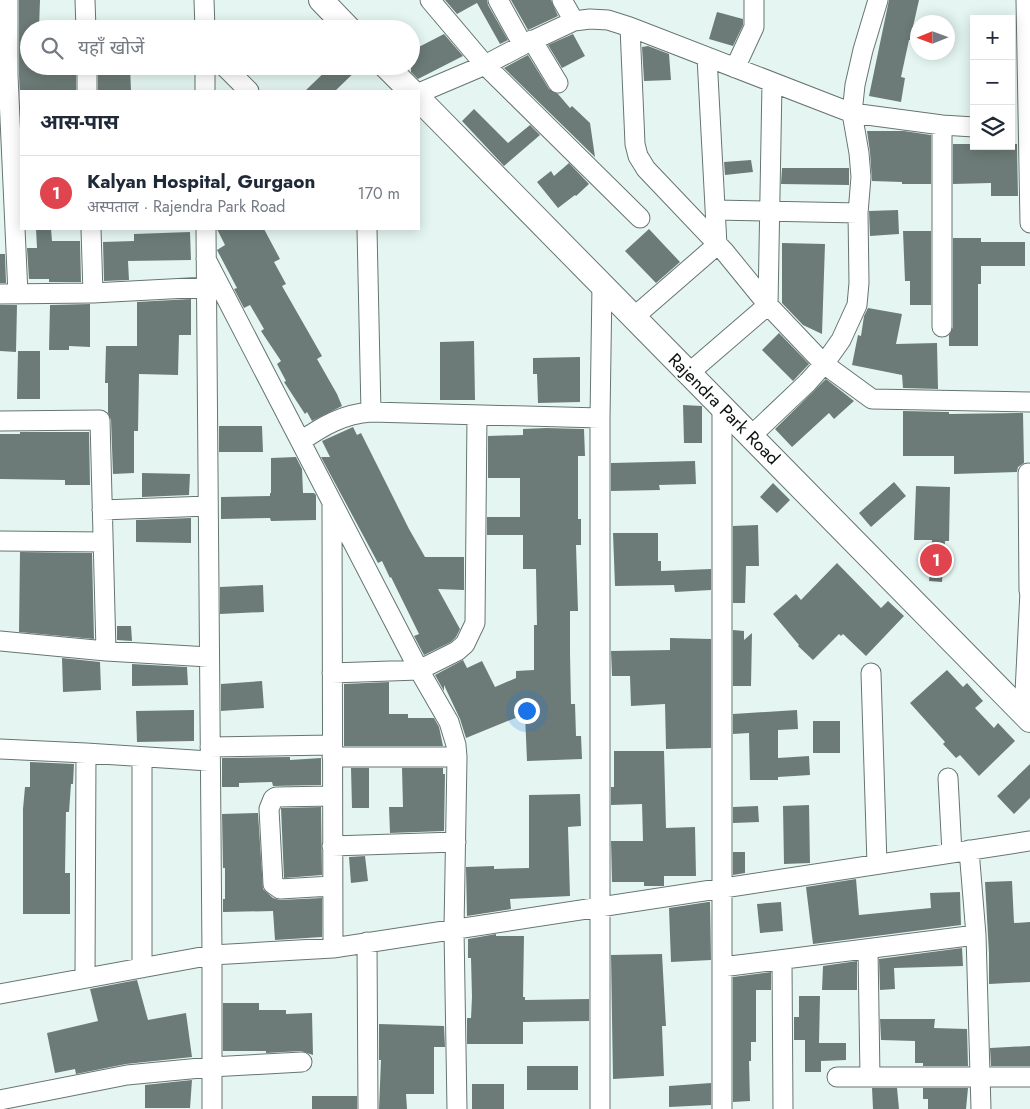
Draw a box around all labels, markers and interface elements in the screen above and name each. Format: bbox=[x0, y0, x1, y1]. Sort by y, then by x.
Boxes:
north arrow bbox=[910, 15, 955, 60]
map controls bbox=[970, 15, 1015, 150]
button: + bbox=[970, 15, 1015, 60]
search box bbox=[20, 20, 420, 75]
icon: search bbox=[38, 34, 66, 62]
text: यहाँ खोजें bbox=[78, 34, 144, 61]
button: − bbox=[970, 60, 1015, 105]
button: layers bbox=[970, 105, 1015, 150]
text: आस-पास bbox=[40, 107, 119, 137]
text: Kalyan Hospital, Gurgaon bbox=[87, 168, 315, 195]
text: 1 bbox=[52, 182, 60, 205]
text: 170 m bbox=[358, 182, 400, 205]
text: अस्पताल · Rajendra Park Road bbox=[87, 195, 285, 218]
street label: Rajendra Park Road bbox=[662, 347, 786, 471]
pin: 1 bbox=[920, 541, 952, 579]
your location bbox=[514, 698, 540, 724]

